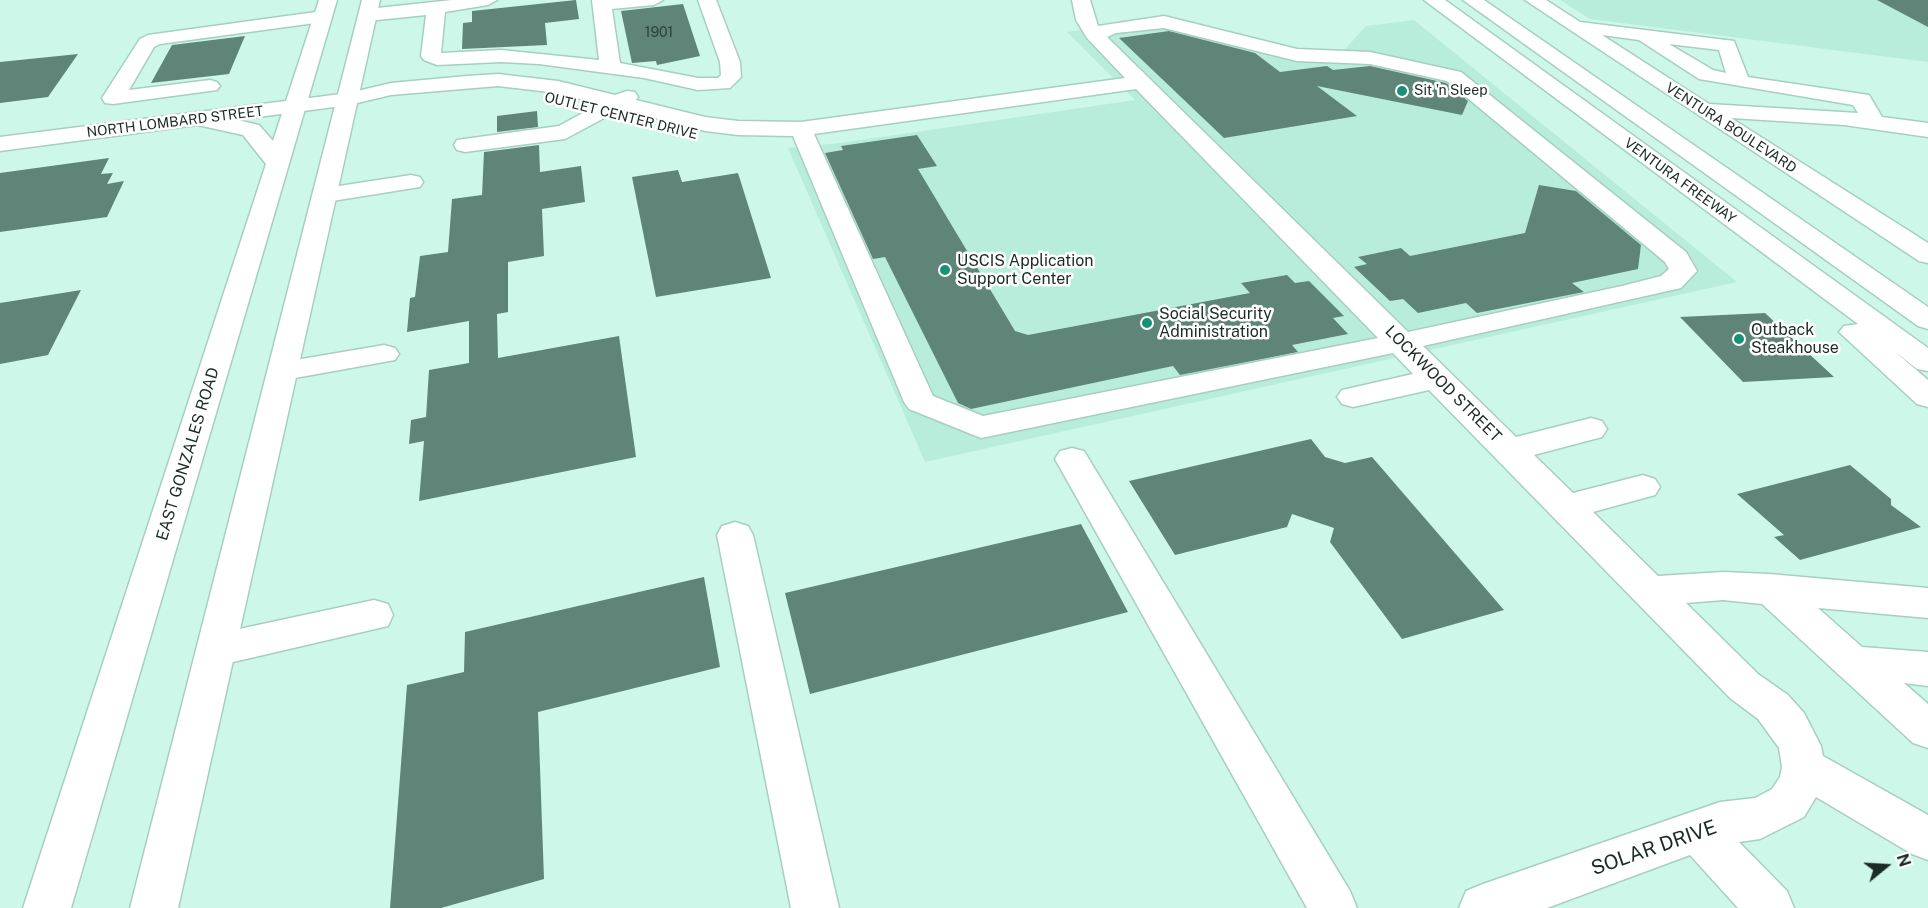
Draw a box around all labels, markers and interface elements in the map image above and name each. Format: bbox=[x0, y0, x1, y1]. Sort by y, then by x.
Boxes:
house number: 1901 bbox=[645, 25, 673, 41]
street label: VENTURA BOULEVARD bbox=[1662, 79, 1800, 177]
place label: Sit 'n Sleep bbox=[1414, 83, 1487, 99]
marker: Sit 'n Sleep bbox=[1395, 84, 1409, 98]
street label: OUTLET CENTER DRIVE bbox=[543, 89, 699, 143]
street label: NORTH LOMBARD STREET bbox=[86, 103, 264, 141]
street label: VENTURA FREEWAY bbox=[1621, 135, 1739, 227]
place label: USCIS Application Support Center bbox=[957, 251, 1094, 289]
marker: USCIS Application Support Center bbox=[938, 263, 952, 277]
place label: Social Security Administration bbox=[1159, 304, 1272, 342]
marker: Social Security Administration bbox=[1140, 316, 1154, 330]
place label: Outback Steakhouse bbox=[1751, 320, 1839, 358]
street label: LOCKWOOD STREET bbox=[1381, 322, 1505, 446]
marker: Outback Steakhouse bbox=[1732, 332, 1746, 346]
street label: EAST GONZALES ROAD bbox=[152, 365, 224, 543]
street label: SOLAR DRIVE bbox=[1588, 815, 1720, 881]
north arrow bbox=[1856, 836, 1916, 896]
text: N bbox=[1893, 851, 1915, 869]

